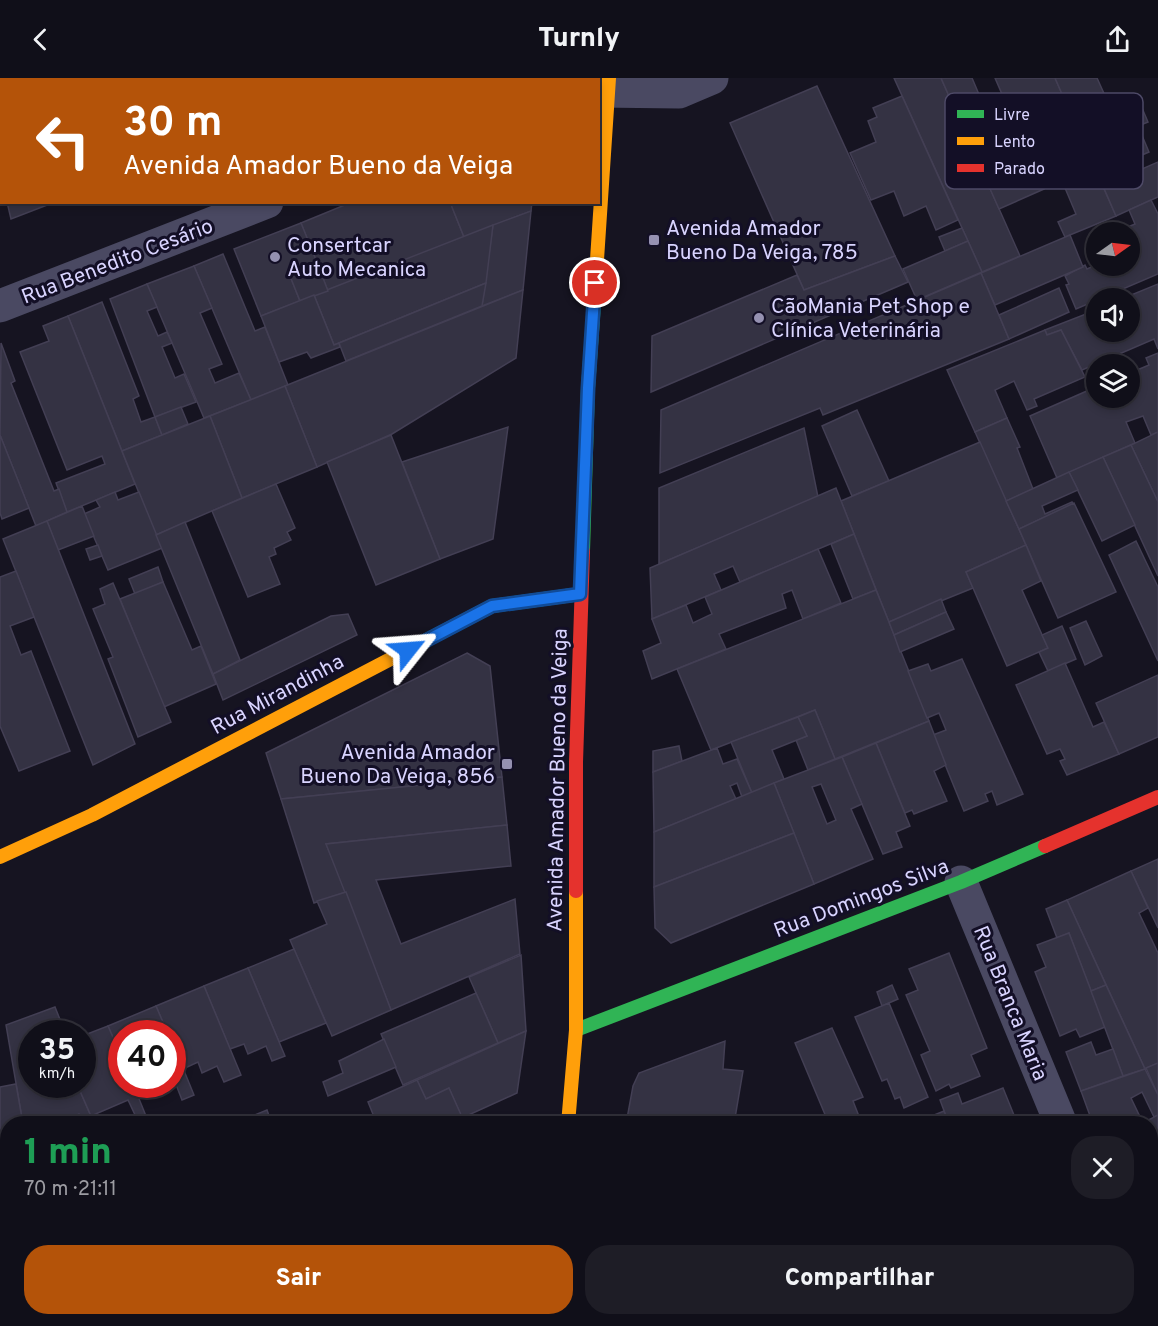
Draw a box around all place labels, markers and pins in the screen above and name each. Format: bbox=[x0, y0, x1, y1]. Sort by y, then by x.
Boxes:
place label: Avenida Amador Bueno Da Veiga, 785 bbox=[666, 216, 858, 267]
place label: Consertcar Auto Mecanica bbox=[287, 233, 426, 284]
marker: Avenida Amador Bueno Da Veiga, 785 bbox=[647, 233, 661, 247]
marker: Consertcar Auto Mecanica bbox=[268, 250, 282, 264]
pin bbox=[569, 257, 620, 308]
place label: CãoMania Pet Shop e Clínica Veterinária bbox=[771, 294, 970, 345]
marker: CãoMania Pet Shop e Clínica Veterinária bbox=[752, 311, 766, 325]
place label: Avenida Amador Bueno Da Veiga, 856 bbox=[300, 740, 495, 791]
marker: Avenida Amador Bueno Da Veiga, 856 bbox=[500, 757, 514, 771]

